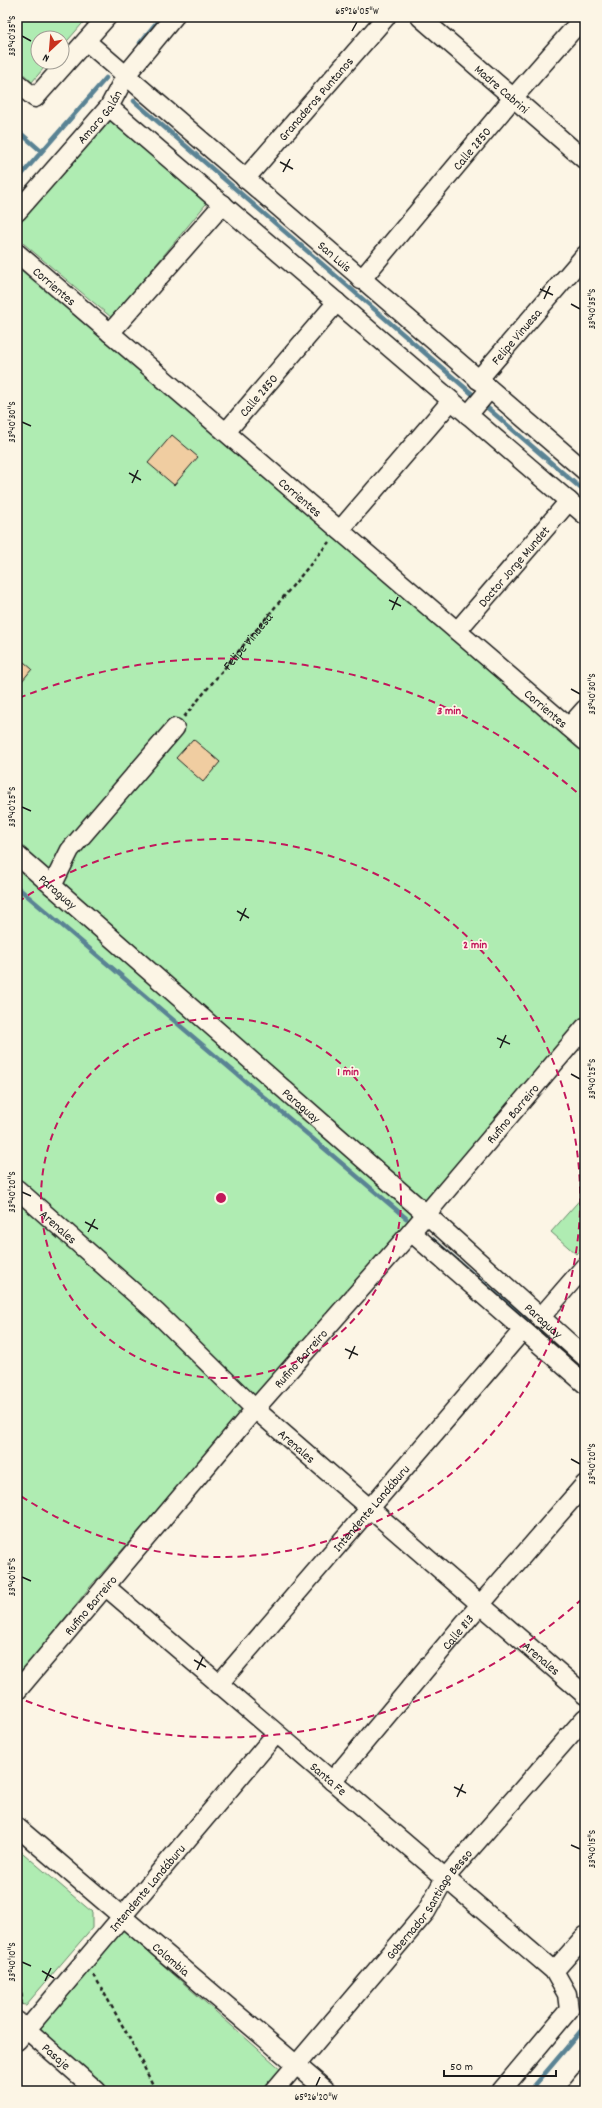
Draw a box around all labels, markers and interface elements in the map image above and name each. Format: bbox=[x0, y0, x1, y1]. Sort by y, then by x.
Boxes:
text: 65°26'05"W bbox=[335, 5, 379, 19]
text: 33°40'35"S bbox=[6, 16, 20, 56]
north arrow bbox=[30, 30, 70, 70]
text: N bbox=[40, 49, 52, 66]
street label: Granaderos Puntanos bbox=[275, 54, 359, 146]
street label: Madre Cabrini bbox=[469, 61, 533, 120]
street label: Amaro Galán bbox=[74, 87, 128, 149]
street label: Calle 2850 bbox=[449, 124, 497, 175]
street label: San Luis bbox=[312, 238, 355, 278]
street label: Corrientes bbox=[27, 263, 79, 312]
text: 33°40'35"S bbox=[586, 289, 600, 329]
street label: Felipe Vinuesa bbox=[488, 304, 548, 370]
street label: Calle 2850 bbox=[236, 371, 284, 422]
text: 33°40'30"S bbox=[6, 401, 20, 443]
street label: Corrientes bbox=[273, 474, 325, 523]
street label: Doctor Jorge Mundet bbox=[475, 523, 556, 612]
street label: Felipe Vinuesa bbox=[220, 609, 279, 675]
text: 33°40'30"S bbox=[586, 673, 600, 715]
street label: Corrientes bbox=[519, 686, 571, 734]
text: 3 min bbox=[437, 703, 461, 720]
text: 33°40'25"S bbox=[6, 787, 20, 827]
street label: Paraguay bbox=[33, 871, 81, 916]
text: 2 min bbox=[463, 937, 487, 954]
text: 33°40'25"S bbox=[586, 1059, 600, 1099]
text: 1 min bbox=[337, 1064, 359, 1081]
street label: Rufino Barreiro bbox=[483, 1080, 545, 1149]
street label: Paraguay bbox=[277, 1085, 324, 1130]
text: 33°40'20"S bbox=[6, 1171, 20, 1213]
centre of rings bbox=[214, 1191, 228, 1205]
street label: Arenales bbox=[34, 1206, 80, 1250]
street label: Paraguay bbox=[519, 1300, 566, 1345]
street label: Rufino Barreiro bbox=[270, 1326, 333, 1393]
street label: Arenales bbox=[273, 1426, 318, 1469]
text: 33°40'20"S bbox=[586, 1443, 600, 1485]
street label: Intendente Landáburu bbox=[329, 1461, 415, 1557]
text: 33°40'15"S bbox=[6, 1558, 20, 1596]
street label: Rufino Barreiro bbox=[61, 1572, 123, 1640]
street label: Calle 813 bbox=[439, 1611, 480, 1655]
street label: Arenales bbox=[517, 1638, 563, 1681]
street label: Santa Fe bbox=[305, 1759, 350, 1801]
text: 33°40'15"S bbox=[586, 1830, 600, 1868]
street label: Intendente Landáburu bbox=[106, 1841, 191, 1937]
street label: Gobernador Santiago Besso bbox=[382, 1846, 478, 1965]
street label: Colombia bbox=[147, 1939, 194, 1983]
text: 33°40'10"S bbox=[6, 1942, 20, 1982]
street label: Pasaje bbox=[37, 2040, 74, 2076]
scale bar bbox=[444, 2052, 556, 2078]
text: 50 m bbox=[450, 2059, 473, 2076]
text: 65°26'20"W bbox=[294, 2091, 338, 2105]

